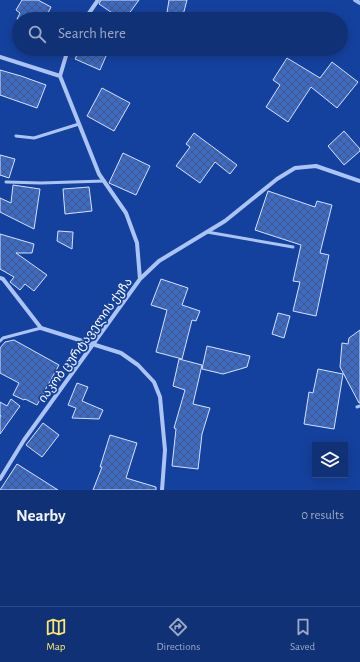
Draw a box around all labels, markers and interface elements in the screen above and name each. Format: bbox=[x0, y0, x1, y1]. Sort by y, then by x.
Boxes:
search box bbox=[12, 12, 348, 56]
icon: search bbox=[26, 23, 48, 45]
text: Search here bbox=[58, 26, 126, 41]
street label: იაკობ ცურტაველის ქუჩა bbox=[36, 275, 136, 406]
map controls bbox=[312, 442, 348, 478]
button: layers bbox=[312, 442, 348, 478]
text: Nearby bbox=[16, 507, 66, 524]
text: 0 results bbox=[301, 509, 344, 522]
tab: Map bbox=[45, 616, 67, 653]
tab: Directions bbox=[156, 616, 200, 653]
tab: Saved bbox=[290, 616, 315, 653]

